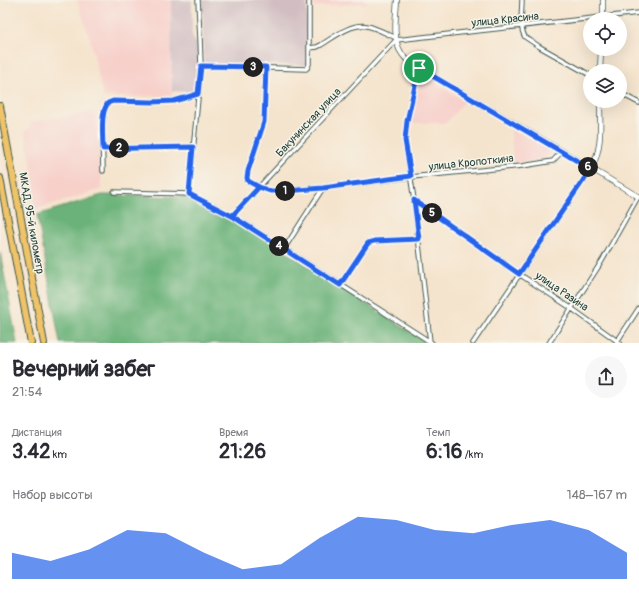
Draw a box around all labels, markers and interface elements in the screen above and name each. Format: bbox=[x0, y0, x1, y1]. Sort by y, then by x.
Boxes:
street label: улица Красина bbox=[470, 10, 539, 30]
map controls bbox=[583, 12, 627, 108]
button: locate bbox=[583, 12, 627, 56]
pin bbox=[402, 51, 436, 85]
pin: 3 bbox=[243, 57, 263, 77]
icon: arrive bbox=[408, 57, 430, 79]
text: 3 bbox=[250, 60, 256, 73]
button: layers bbox=[583, 64, 627, 108]
street label: Бакунинская улица bbox=[273, 85, 344, 159]
pin: 2 bbox=[109, 138, 129, 158]
text: 2 bbox=[116, 141, 122, 154]
street label: улица Кропоткина bbox=[427, 152, 514, 174]
pin: 6 bbox=[578, 157, 598, 177]
text: 6 bbox=[585, 160, 591, 173]
street label: МКАД, 95-й километр bbox=[16, 171, 47, 275]
pin: 1 bbox=[275, 181, 295, 201]
text: 1 bbox=[283, 184, 287, 197]
pin: 5 bbox=[422, 203, 442, 223]
text: 5 bbox=[429, 206, 435, 219]
pin: 4 bbox=[269, 236, 289, 256]
text: 4 bbox=[276, 239, 282, 252]
street label: улица Разина bbox=[532, 268, 591, 314]
text: Вечерний забег bbox=[12, 355, 155, 383]
button: share bbox=[585, 356, 627, 398]
text: 21:54 bbox=[12, 384, 42, 400]
text: Дистанция bbox=[12, 426, 62, 439]
text: Время bbox=[219, 426, 248, 439]
text: Темп bbox=[426, 426, 450, 439]
text: 3.42 bbox=[12, 439, 50, 464]
text: 21:26 bbox=[219, 439, 266, 464]
text: 6:16 bbox=[426, 439, 462, 464]
text: km bbox=[50, 448, 67, 461]
text: /km bbox=[462, 448, 483, 461]
text: Набор высоты bbox=[12, 487, 93, 503]
text: 148–167 m bbox=[566, 487, 627, 503]

